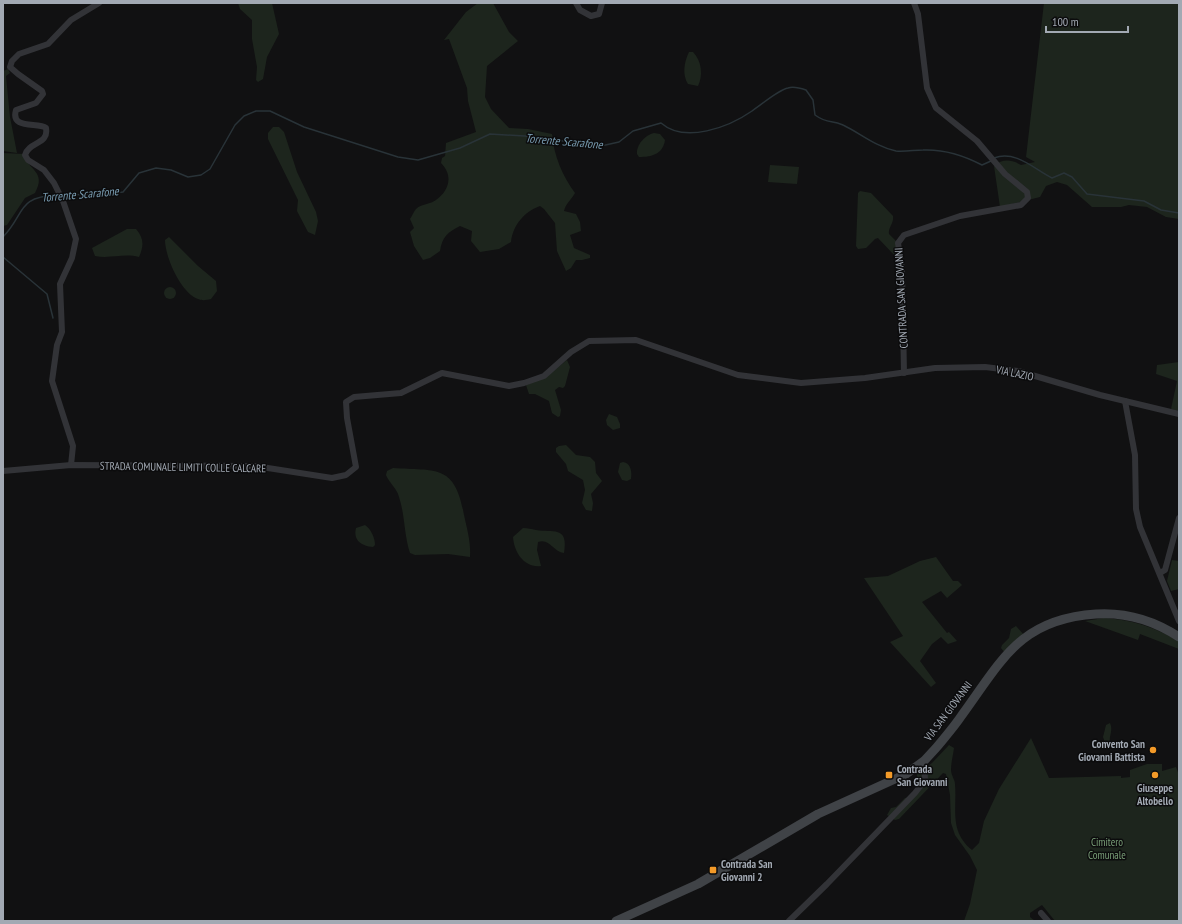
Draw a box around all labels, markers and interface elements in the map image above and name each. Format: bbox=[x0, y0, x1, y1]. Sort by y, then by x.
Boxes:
scale bar bbox=[1046, 8, 1128, 34]
text: 100 m bbox=[1052, 14, 1079, 29]
water label: Torrente Scarafone bbox=[525, 130, 604, 152]
water label: Torrente Scarafone bbox=[41, 183, 120, 205]
street label: CONTRADA SAN GIOVANNI bbox=[891, 247, 911, 349]
street label: VIA LAZIO bbox=[994, 362, 1035, 384]
street label: STRADA COMUNALE LIMITI COLLE CALCARE bbox=[100, 459, 267, 475]
street label: VIA SAN GIOVANNI bbox=[920, 678, 975, 744]
place label: Convento San Giovanni Battista bbox=[1078, 737, 1145, 764]
marker: Convento San Giovanni Battista bbox=[1148, 745, 1158, 755]
place label: Contrada San Giovanni bbox=[897, 762, 948, 789]
marker: Contrada San Giovanni bbox=[884, 770, 894, 780]
marker: Giuseppe Altobello bbox=[1150, 770, 1160, 780]
place label: Giuseppe Altobello bbox=[1136, 781, 1173, 808]
park label: Cimitero Comunale bbox=[1088, 835, 1126, 862]
place label: Contrada San Giovanni 2 bbox=[721, 857, 773, 884]
marker: Contrada San Giovanni 2 bbox=[708, 865, 718, 875]

